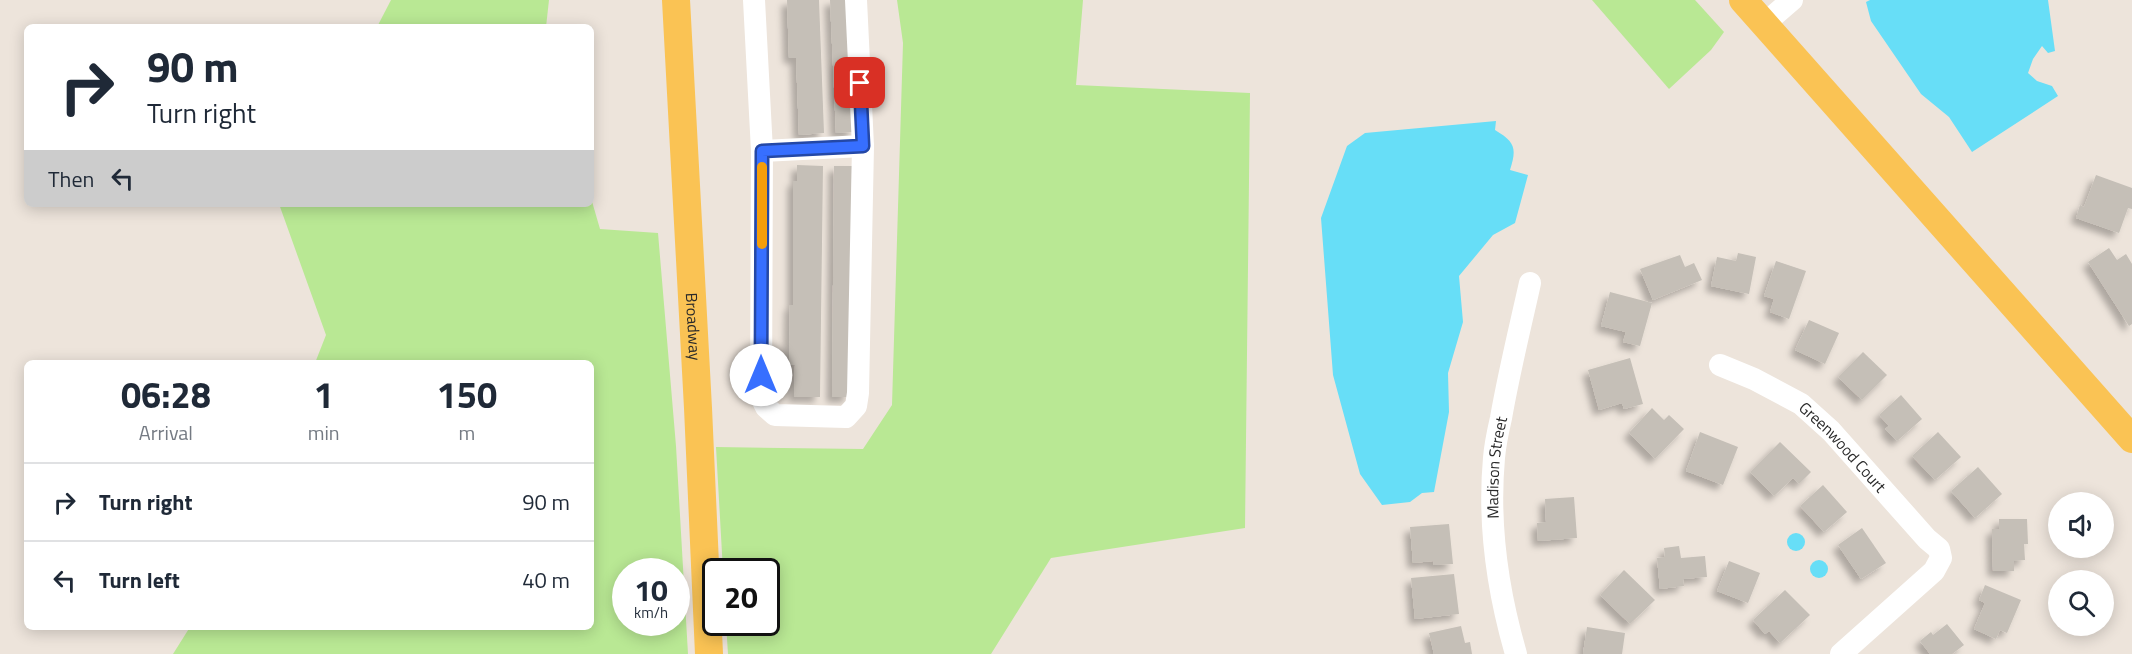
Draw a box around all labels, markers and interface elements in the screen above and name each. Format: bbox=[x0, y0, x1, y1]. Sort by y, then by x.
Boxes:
text: 90 m bbox=[147, 34, 239, 98]
icon: right bbox=[48, 48, 126, 126]
pin bbox=[834, 57, 885, 108]
icon: arrive bbox=[843, 66, 876, 99]
text: Turn right bbox=[147, 92, 256, 133]
text: Then bbox=[48, 162, 94, 196]
icon: left bbox=[106, 162, 139, 195]
street label: Broadway bbox=[680, 292, 707, 361]
position arrow bbox=[729, 343, 793, 407]
text: 06:28 bbox=[121, 367, 211, 422]
text: 1 bbox=[314, 367, 334, 422]
text: 150 bbox=[437, 367, 497, 422]
street label: Greenwood Court bbox=[1794, 396, 1892, 498]
street label: Madison Street bbox=[1480, 414, 1513, 519]
text: Arrival bbox=[139, 417, 193, 448]
text: min bbox=[308, 417, 340, 448]
text: m bbox=[458, 417, 475, 448]
text: Turn right bbox=[99, 485, 193, 519]
text: 90 m bbox=[522, 485, 570, 519]
icon: right bbox=[48, 486, 81, 519]
map controls bbox=[2048, 492, 2114, 636]
button: sound bbox=[2048, 492, 2114, 558]
speed limit sign: 20 bbox=[702, 558, 780, 636]
text: Turn left bbox=[99, 563, 180, 597]
text: 40 m bbox=[522, 563, 570, 597]
icon: left bbox=[48, 564, 81, 597]
text: 10 bbox=[634, 567, 668, 613]
button: search bbox=[2048, 570, 2114, 636]
text: km/h bbox=[634, 601, 668, 624]

